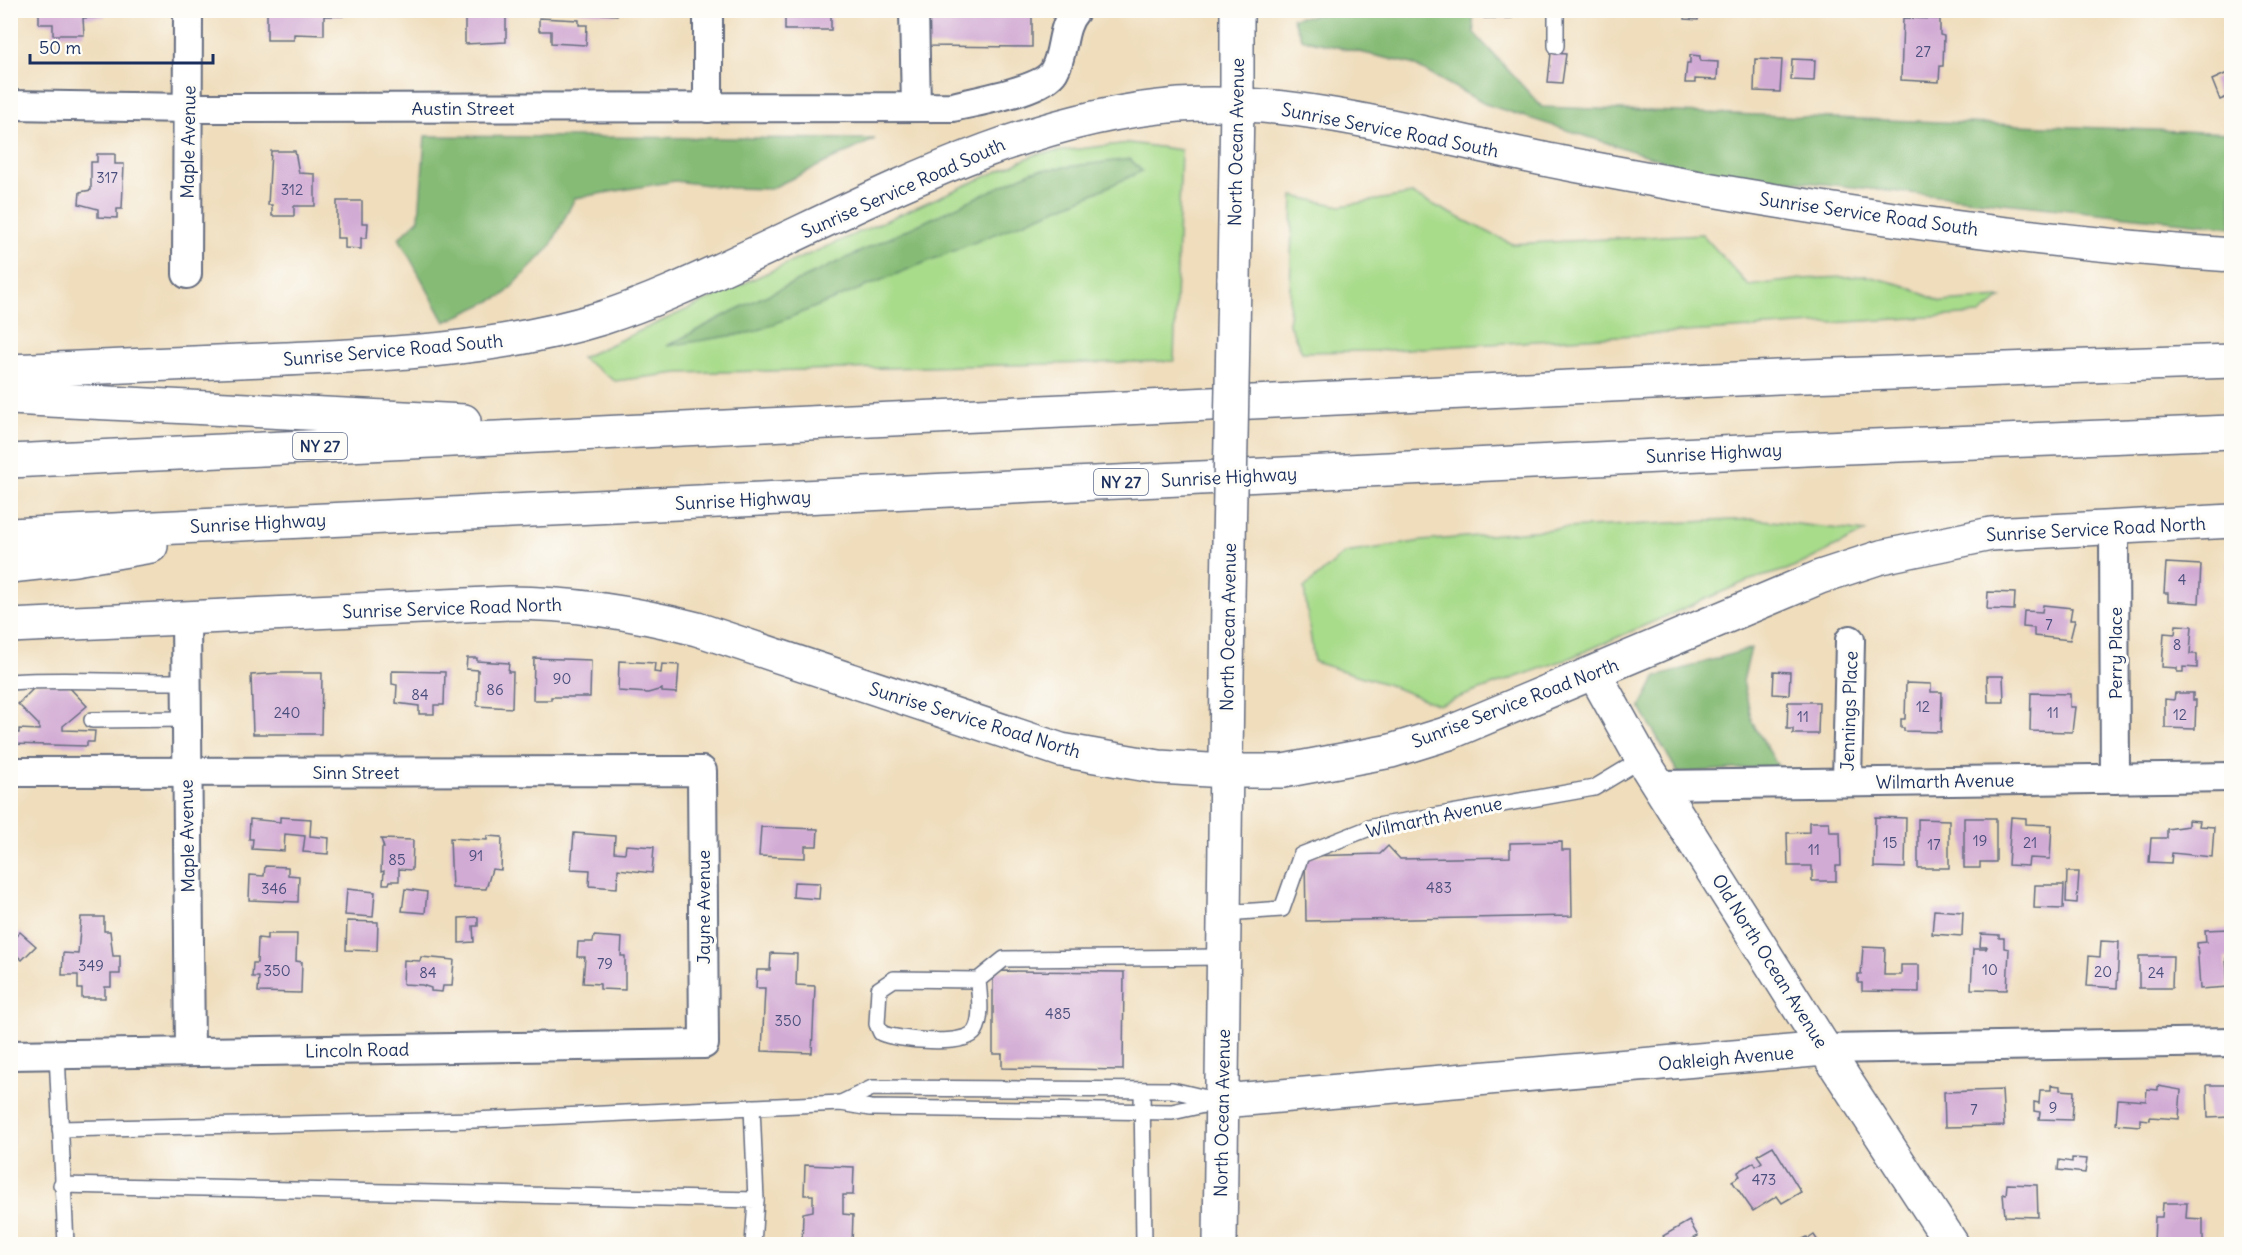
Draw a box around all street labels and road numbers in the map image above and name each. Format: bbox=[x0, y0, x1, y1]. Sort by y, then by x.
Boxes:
street label: North Ocean Avenue bbox=[1223, 58, 1249, 226]
street label: Maple Avenue bbox=[176, 85, 200, 199]
street label: Austin Street bbox=[411, 97, 515, 120]
street label: Sunrise Service Road South bbox=[1279, 98, 1501, 162]
street label: Sunrise Service Road South bbox=[798, 133, 1008, 243]
street label: Sunrise Service Road South bbox=[1758, 187, 1980, 241]
street label: Sunrise Service Road South bbox=[282, 329, 504, 371]
road number: NY 27 bbox=[293, 433, 347, 459]
street label: Sunrise Highway bbox=[1645, 438, 1783, 468]
street label: Sunrise Highway bbox=[1160, 462, 1298, 492]
road number: NY 27 bbox=[1094, 469, 1148, 495]
street label: Sunrise Highway bbox=[674, 485, 812, 515]
street label: Sunrise Highway bbox=[189, 508, 327, 538]
street label: Sunrise Service Road North bbox=[1986, 512, 2206, 546]
street label: North Ocean Avenue bbox=[1215, 543, 1241, 711]
street label: Sunrise Service Road North bbox=[342, 593, 562, 623]
street label: Perry Place bbox=[2104, 607, 2127, 699]
street label: Jennings Place bbox=[1835, 651, 1863, 771]
street label: Sunrise Service Road North bbox=[1408, 653, 1622, 753]
street label: Sunrise Service Road North bbox=[867, 677, 1083, 763]
street label: Sinn Street bbox=[312, 761, 400, 784]
street label: Wilmarth Avenue bbox=[1875, 768, 2015, 794]
street label: Maple Avenue bbox=[175, 779, 199, 893]
street label: Wilmarth Avenue bbox=[1364, 791, 1504, 843]
street label: Jayne Avenue bbox=[692, 850, 715, 964]
street label: Old North Ocean Avenue bbox=[1707, 870, 1833, 1052]
street label: North Ocean Avenue bbox=[1209, 1029, 1235, 1197]
street label: Lincoln Road bbox=[305, 1038, 410, 1062]
street label: Oakleigh Avenue bbox=[1657, 1041, 1795, 1075]

